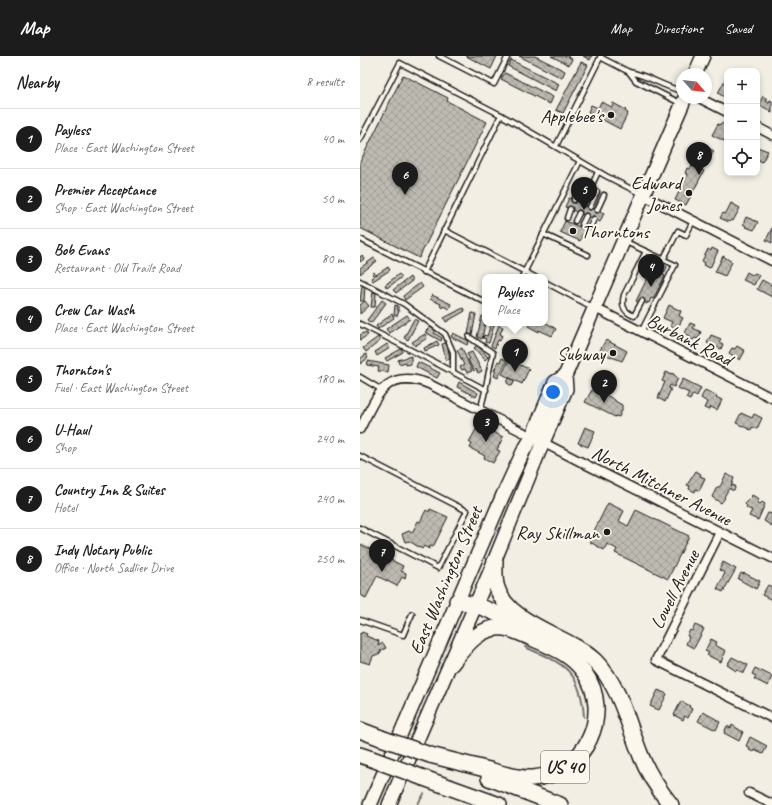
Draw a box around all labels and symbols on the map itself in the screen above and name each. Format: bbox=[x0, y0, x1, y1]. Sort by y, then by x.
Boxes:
north arrow bbox=[676, 68, 712, 104]
place label: Applebee's bbox=[540, 104, 606, 128]
marker: Applebee's bbox=[606, 110, 616, 120]
pin: 8 bbox=[686, 142, 712, 175]
pin: 6 bbox=[392, 162, 418, 195]
place label: Edward Jones bbox=[631, 171, 685, 217]
pin: 5 bbox=[571, 177, 597, 210]
marker: Edward Jones bbox=[684, 188, 694, 198]
place label: Thorntons bbox=[581, 220, 651, 244]
marker: Thorntons bbox=[568, 226, 578, 236]
pin: 4 bbox=[638, 254, 664, 287]
street label: Burbank Road bbox=[643, 308, 739, 373]
pin: 1 bbox=[502, 339, 528, 372]
place label: Subway bbox=[557, 342, 607, 366]
marker: Subway bbox=[608, 348, 618, 358]
pin: 2 bbox=[591, 370, 617, 403]
your location bbox=[543, 382, 563, 402]
pin: 3 bbox=[473, 409, 499, 442]
street label: North Mitchner Avenue bbox=[588, 440, 737, 532]
street label: East Washington Street bbox=[404, 501, 489, 658]
place label: Ray Skillman bbox=[516, 521, 600, 545]
marker: Ray Skillman bbox=[602, 527, 612, 537]
pin: 7 bbox=[369, 539, 395, 572]
street label: Lowell Avenue bbox=[645, 544, 706, 633]
road number: US 40 bbox=[541, 751, 589, 783]

